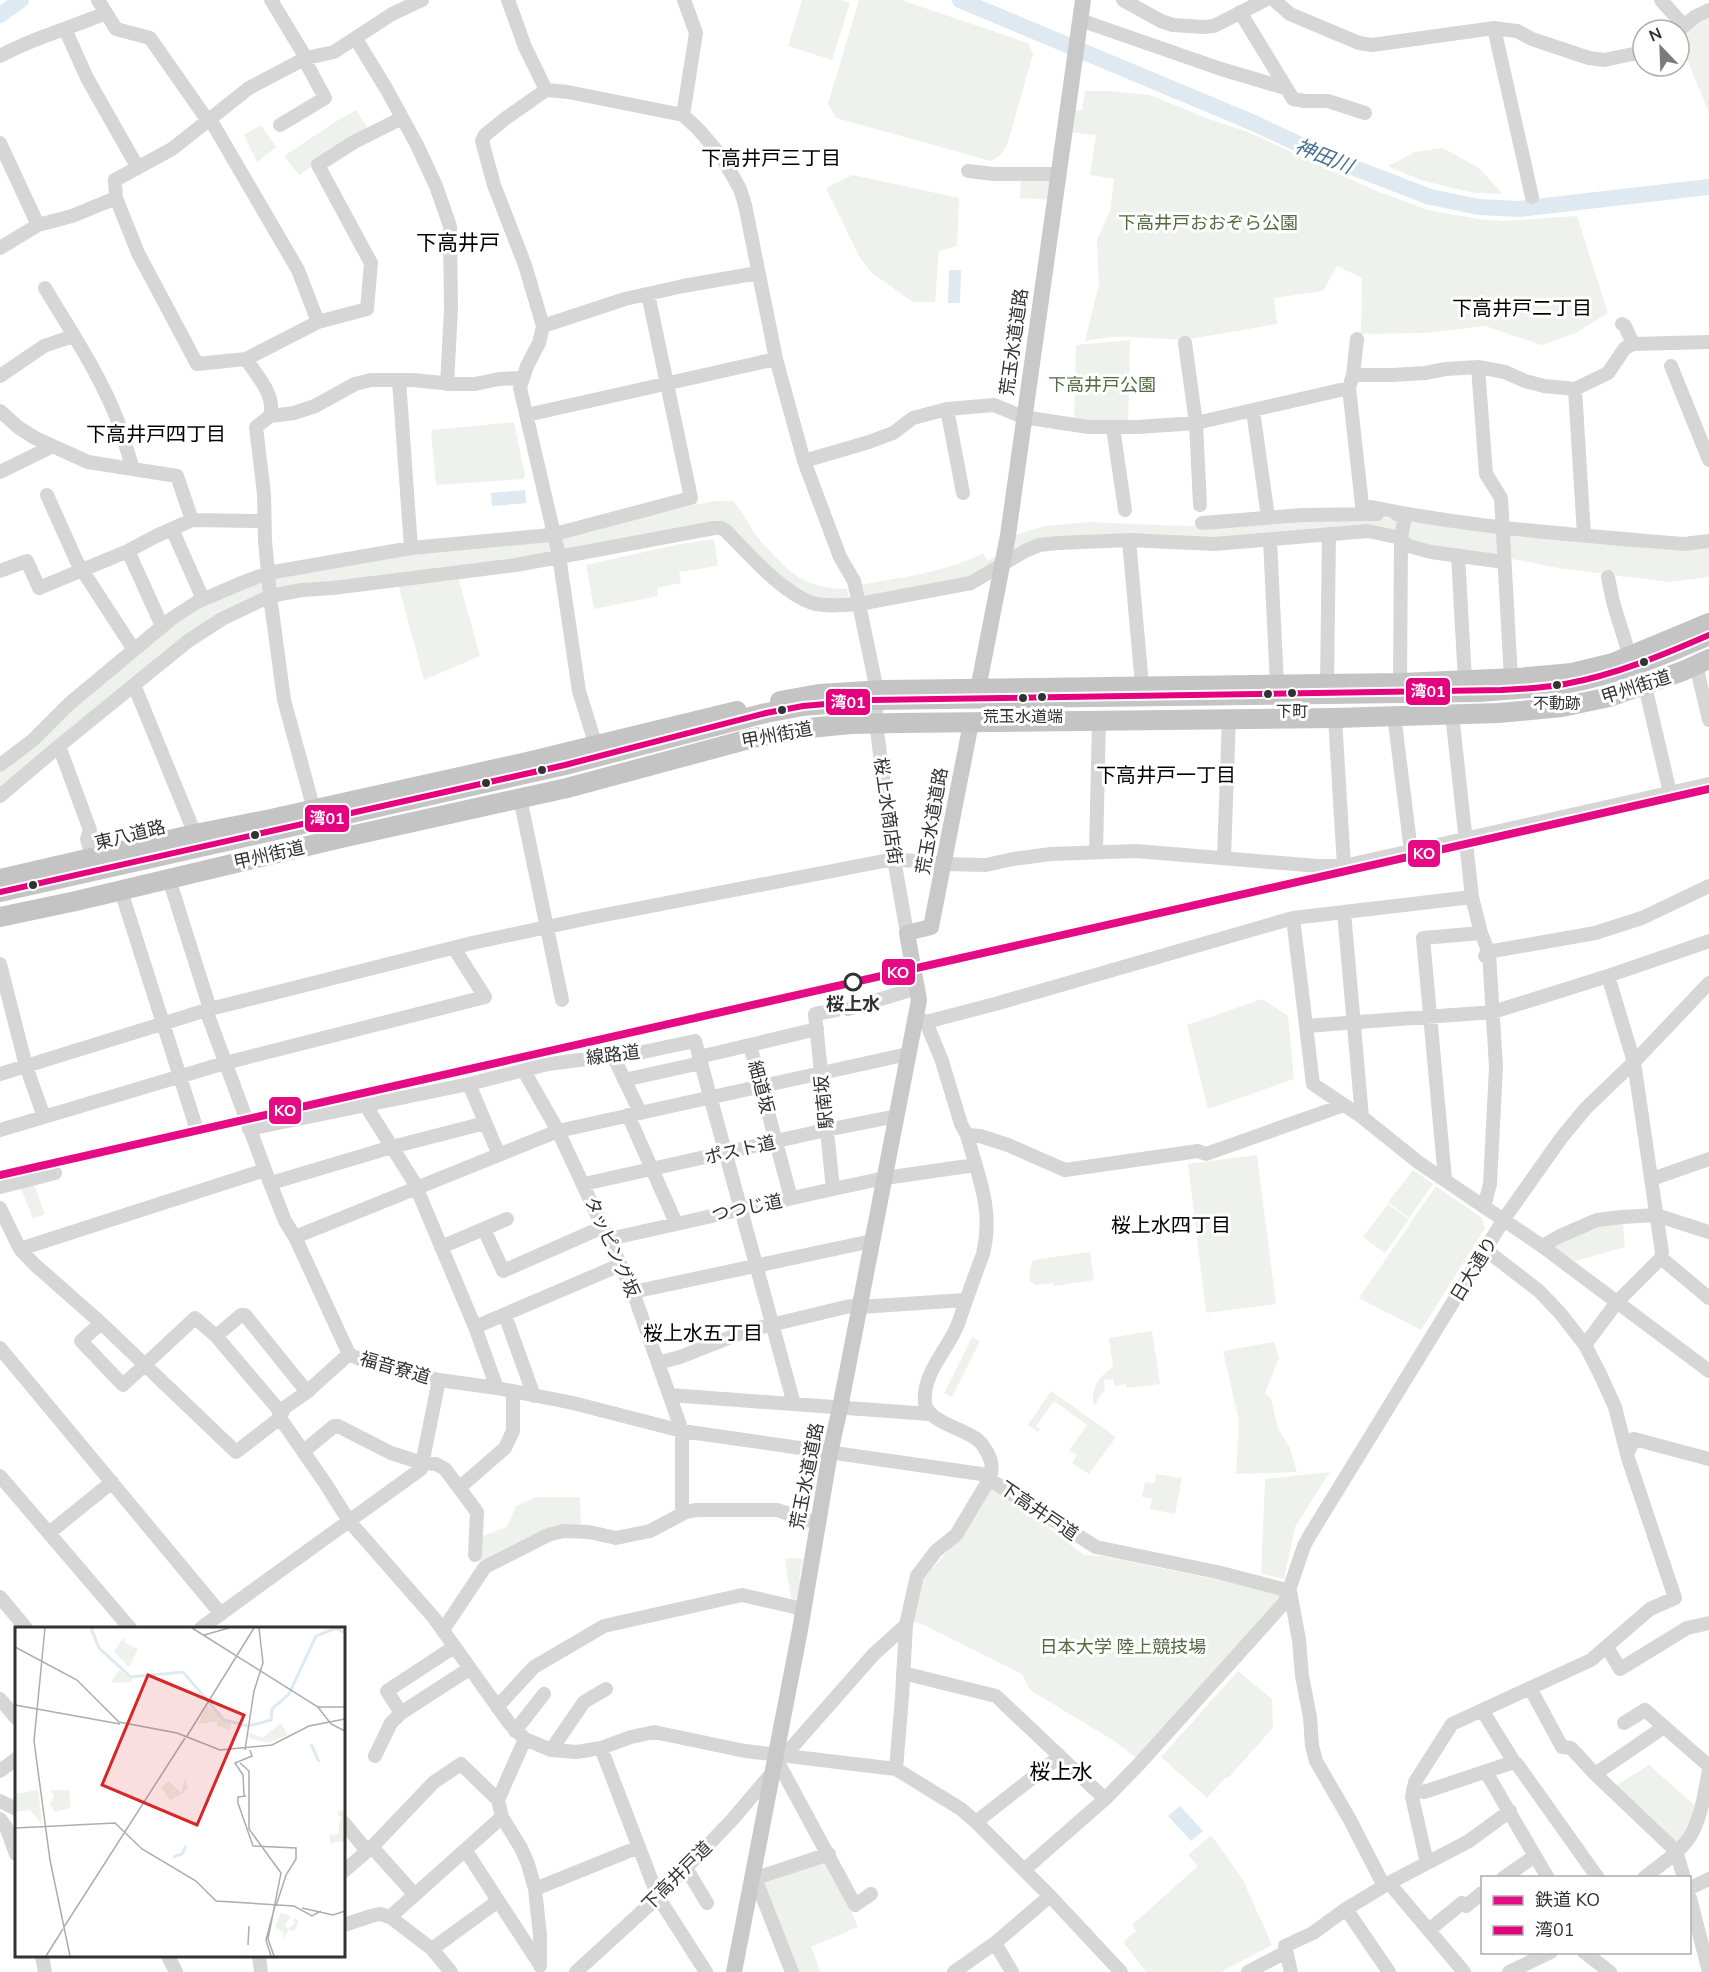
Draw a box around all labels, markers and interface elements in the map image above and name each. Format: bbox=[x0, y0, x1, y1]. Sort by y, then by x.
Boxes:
north arrow bbox=[1631, 18, 1691, 78]
text: N bbox=[1646, 23, 1665, 48]
water label: 神田川 bbox=[1291, 133, 1359, 181]
district label: 下高井戸三丁目 bbox=[701, 145, 841, 172]
park label: 下高井戸おおぞら公園 bbox=[1118, 211, 1298, 235]
district label: 下高井戸 bbox=[416, 229, 500, 257]
street label: 荒玉水道道路 bbox=[995, 287, 1033, 397]
district label: 下高井戸二丁目 bbox=[1452, 295, 1592, 322]
park label: 下高井戸公園 bbox=[1048, 373, 1156, 397]
district label: 下高井戸四丁目 bbox=[86, 421, 226, 448]
unlabelled marker bbox=[1638, 656, 1650, 668]
street label: 甲州街道 bbox=[1598, 664, 1674, 710]
line badge: 湾01 bbox=[1405, 677, 1451, 706]
marker: 不動跡 bbox=[1551, 679, 1563, 691]
text: 湾01 bbox=[1410, 681, 1446, 703]
marker: 下町 bbox=[1286, 687, 1298, 699]
line badge: 湾01 bbox=[825, 688, 871, 716]
unlabelled marker bbox=[1262, 688, 1274, 700]
unlabelled marker bbox=[1036, 691, 1048, 703]
text: 湾01 bbox=[830, 692, 866, 714]
marker: 荒玉水道端 bbox=[1017, 692, 1029, 704]
place label: 不動跡 bbox=[1533, 693, 1581, 715]
place label: 下町 bbox=[1276, 701, 1308, 723]
unlabelled marker bbox=[776, 704, 788, 716]
place label: 荒玉水道端 bbox=[983, 706, 1063, 728]
street label: 甲州街道 bbox=[739, 716, 815, 754]
street label: 桜上水商店街 bbox=[869, 756, 907, 866]
district label: 下高井戸一丁目 bbox=[1096, 762, 1236, 789]
unlabelled marker bbox=[536, 764, 548, 776]
street label: 荒玉水道道路 bbox=[911, 766, 953, 876]
unlabelled marker bbox=[480, 777, 492, 789]
line badge: 湾01 bbox=[304, 804, 350, 833]
text: 湾01 bbox=[309, 808, 345, 830]
street label: 東八道路 bbox=[92, 815, 168, 855]
unlabelled marker bbox=[249, 829, 261, 841]
street label: 甲州街道 bbox=[231, 835, 307, 875]
line badge: KO bbox=[1407, 839, 1441, 868]
text: KO bbox=[1413, 843, 1435, 865]
unlabelled marker bbox=[27, 879, 39, 891]
line badge: KO bbox=[881, 958, 916, 986]
text: KO bbox=[887, 962, 909, 984]
marker: 桜上水 bbox=[844, 973, 862, 991]
place label: 桜上水 bbox=[826, 992, 880, 1016]
street label: 線路道 bbox=[585, 1040, 641, 1070]
street label: 細道坂 bbox=[742, 1058, 780, 1116]
street label: 駅南坂 bbox=[809, 1074, 839, 1130]
line badge: KO bbox=[268, 1096, 302, 1125]
text: KO bbox=[274, 1100, 296, 1122]
street label: ポスト道 bbox=[702, 1130, 778, 1170]
street label: つつじ道 bbox=[709, 1189, 785, 1227]
street label: タッピング坂 bbox=[579, 1193, 645, 1301]
district label: 桜上水四丁目 bbox=[1111, 1212, 1231, 1239]
street label: 日大通り bbox=[1445, 1232, 1503, 1306]
district label: 桜上水五丁目 bbox=[643, 1320, 763, 1347]
street label: 福音寮道 bbox=[357, 1347, 433, 1389]
street label: 荒玉水道道路 bbox=[785, 1421, 829, 1531]
street label: 下高井戸道 bbox=[995, 1476, 1083, 1546]
inset map bbox=[15, 1627, 345, 1957]
park label: 日本大学 陸上競技場 bbox=[1040, 1635, 1206, 1659]
district label: 桜上水 bbox=[1030, 1758, 1093, 1786]
street label: 下高井戸道 bbox=[637, 1836, 717, 1916]
legend bbox=[1481, 1876, 1691, 1954]
text: 鉄道 KO bbox=[1535, 1888, 1600, 1912]
text: 湾01 bbox=[1535, 1918, 1575, 1942]

